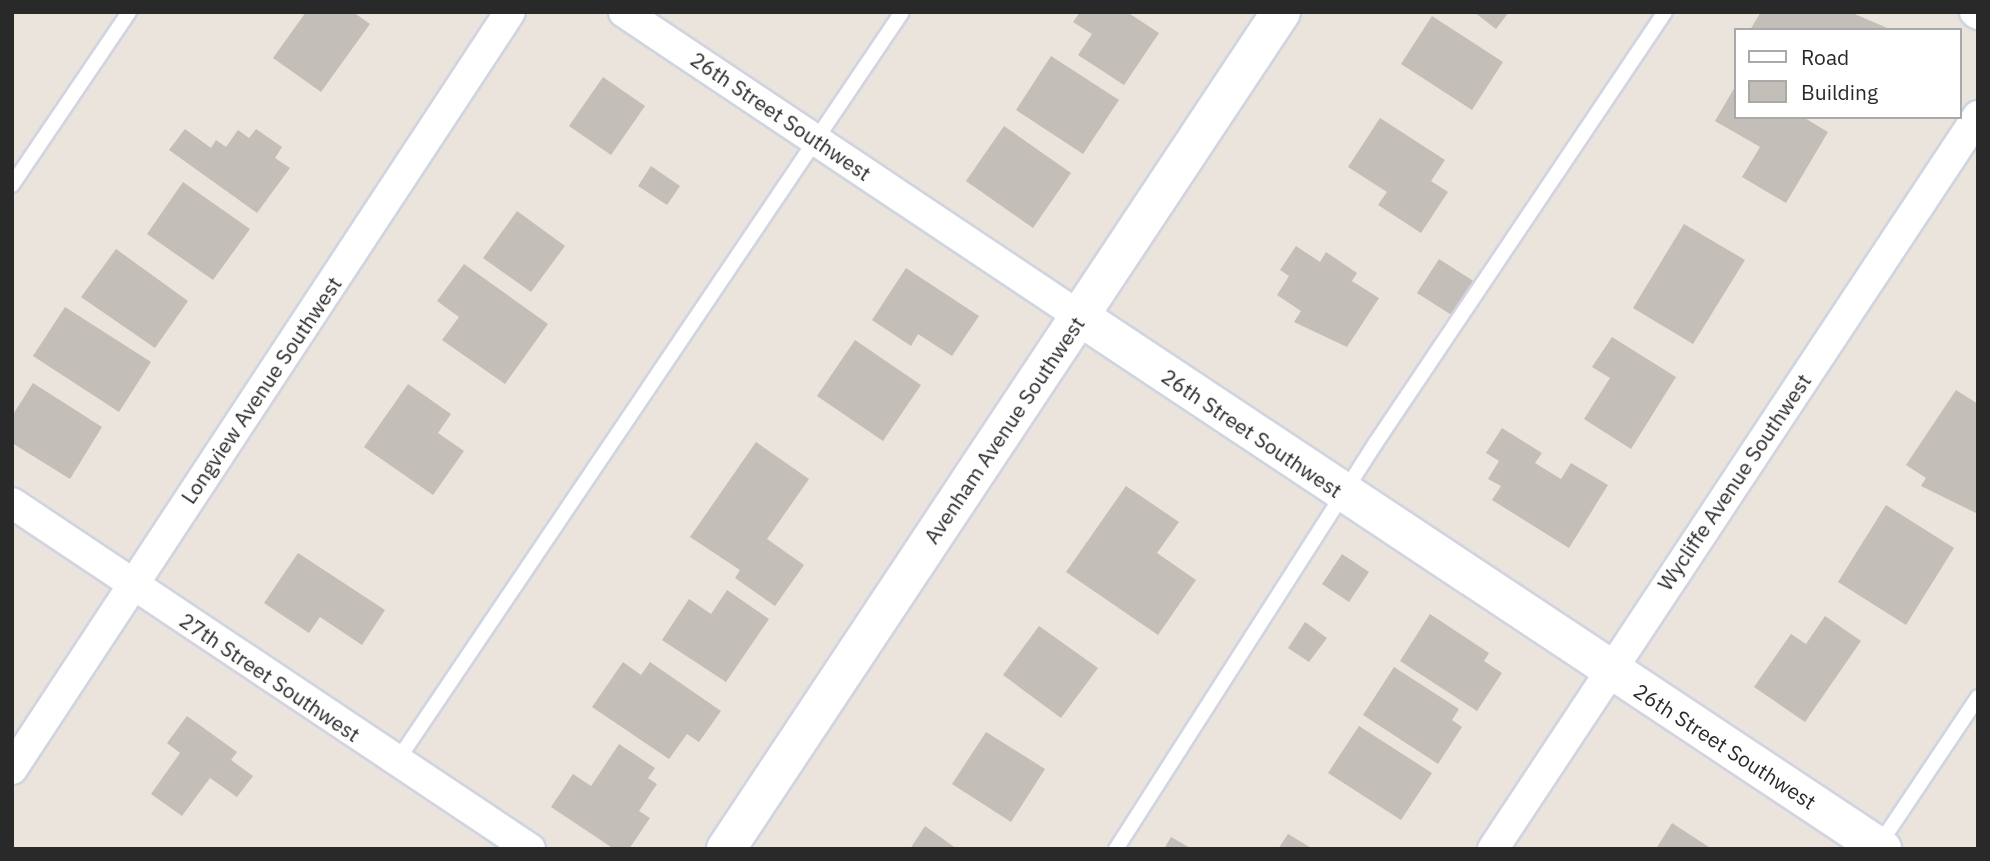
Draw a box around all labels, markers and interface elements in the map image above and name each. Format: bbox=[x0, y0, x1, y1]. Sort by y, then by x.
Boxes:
legend bbox=[1734, 28, 1962, 119]
text: Road bbox=[1801, 43, 1849, 71]
street label: 26th Street Southwest bbox=[686, 46, 876, 186]
text: Building bbox=[1801, 78, 1878, 106]
street label: Longview Avenue Southwest bbox=[176, 272, 346, 508]
street label: Avenham Avenue Southwest bbox=[919, 312, 1089, 548]
street label: 26th Street Southwest bbox=[1157, 363, 1347, 503]
street label: Wycliffe Avenue Southwest bbox=[1652, 369, 1816, 595]
street label: 27th Street Southwest bbox=[175, 607, 365, 747]
street label: 26th Street Southwest bbox=[1629, 678, 1821, 814]

